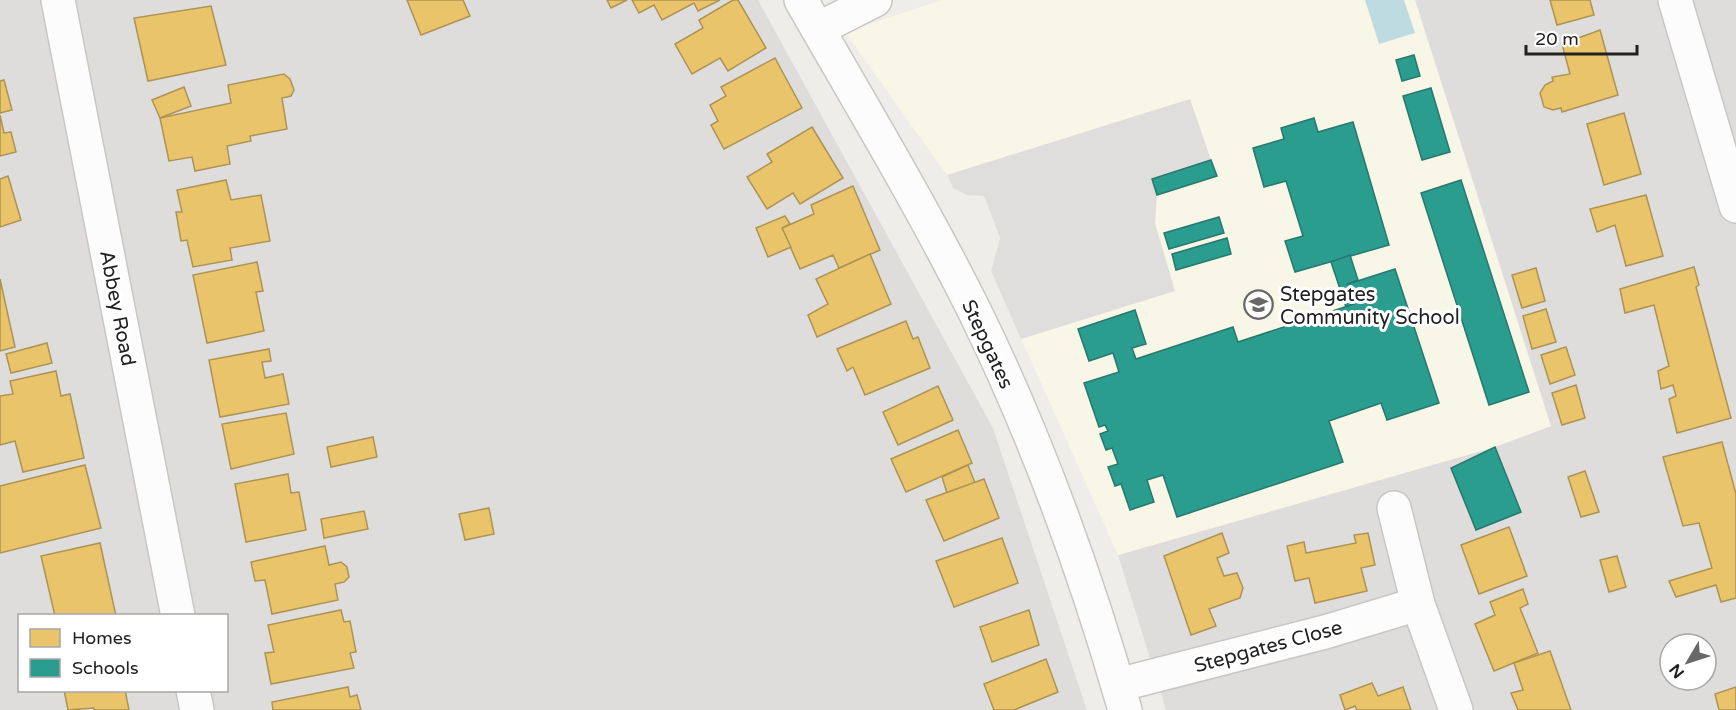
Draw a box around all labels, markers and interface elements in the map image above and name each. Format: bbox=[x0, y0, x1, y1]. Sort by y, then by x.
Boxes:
scale bar bbox=[1526, 18, 1637, 56]
text: 20 m bbox=[1535, 28, 1579, 50]
street label: Abbey Road bbox=[94, 248, 140, 368]
place label: Stepgates Community School bbox=[1280, 283, 1460, 330]
school or university icon: Stepgates Community School bbox=[1243, 289, 1275, 321]
street label: Stepgates bbox=[956, 296, 1018, 393]
legend bbox=[18, 614, 228, 692]
street label: Stepgates Close bbox=[1191, 616, 1345, 678]
text: Homes bbox=[72, 627, 132, 649]
north arrow bbox=[1658, 632, 1718, 692]
text: Schools bbox=[72, 657, 139, 679]
text: N bbox=[1665, 660, 1689, 682]

